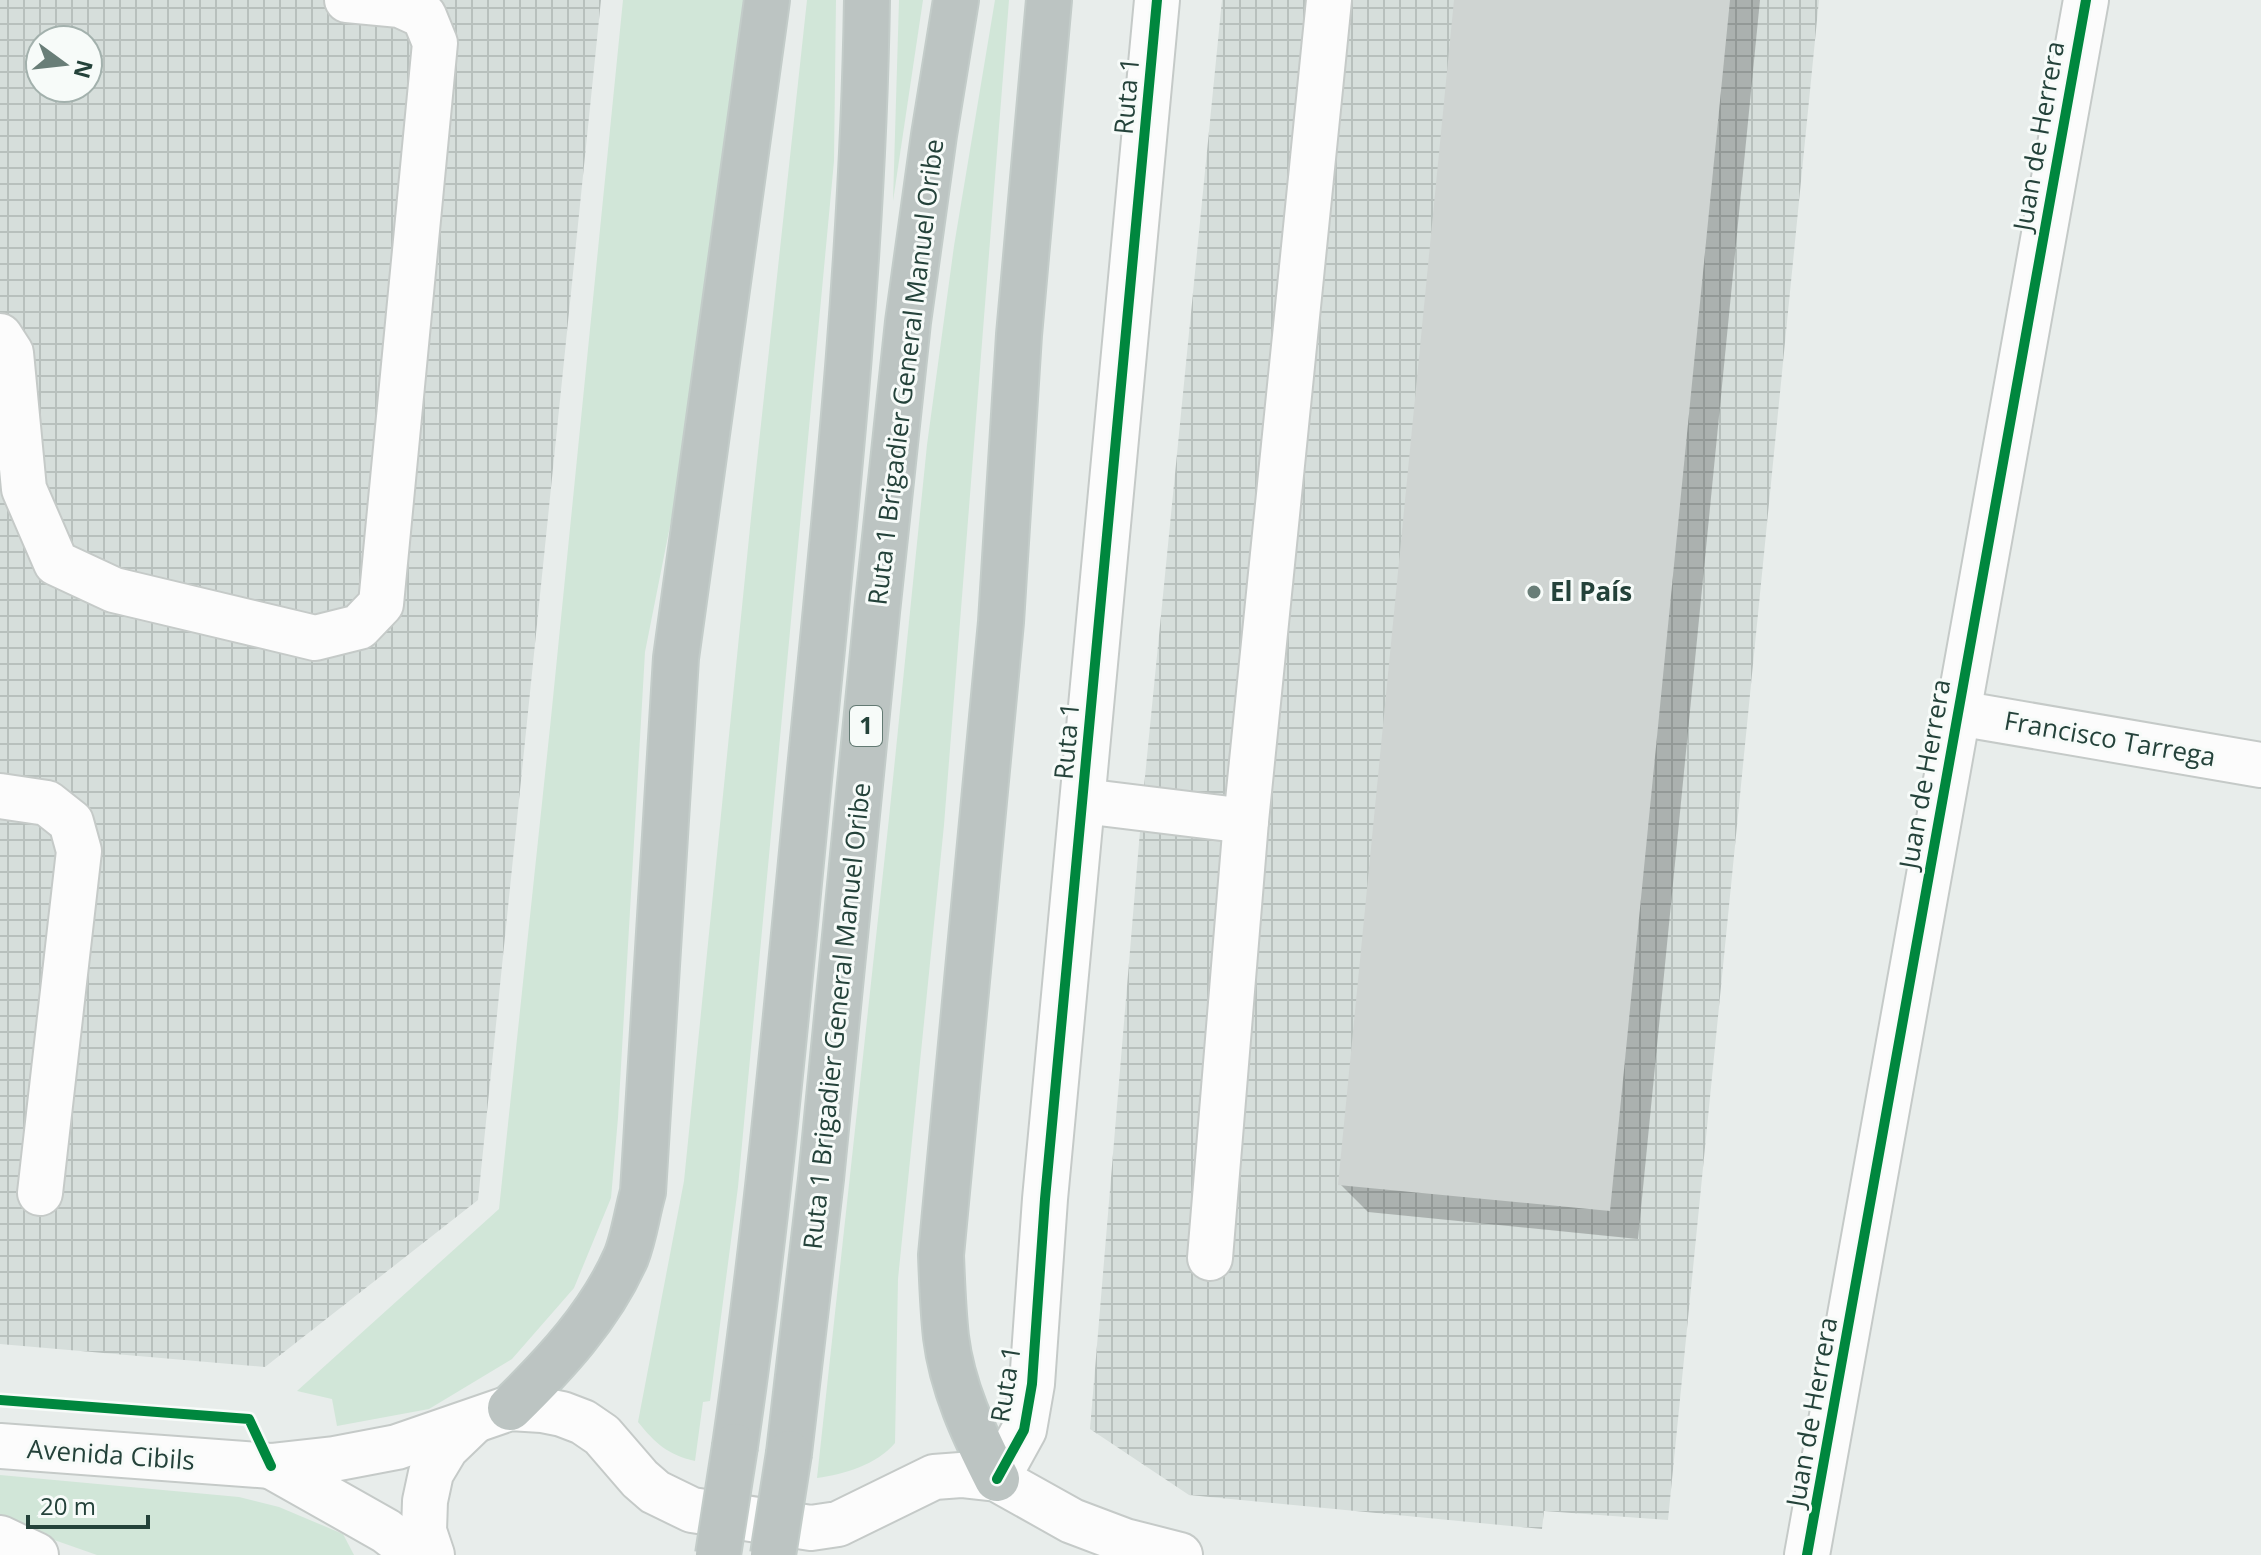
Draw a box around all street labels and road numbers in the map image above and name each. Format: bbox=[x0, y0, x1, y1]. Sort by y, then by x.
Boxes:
street label: Juan de Herrera bbox=[2003, 38, 2072, 236]
street label: Ruta 1 bbox=[1105, 56, 1147, 136]
street label: Ruta 1 Brigadier General Manuel Oribe bbox=[859, 137, 951, 607]
street label: Juan de Herrera bbox=[1889, 676, 1958, 874]
street label: Ruta 1 bbox=[1045, 701, 1087, 781]
street label: Francisco Tarrega bbox=[2002, 702, 2219, 774]
road number: 1 bbox=[850, 706, 882, 746]
street label: Ruta 1 Brigadier General Manuel Oribe bbox=[794, 781, 878, 1251]
street label: Juan de Herrera bbox=[1776, 1314, 1845, 1512]
street label: Ruta 1 bbox=[981, 1343, 1029, 1425]
street label: Avenida Cibils bbox=[26, 1430, 196, 1478]

